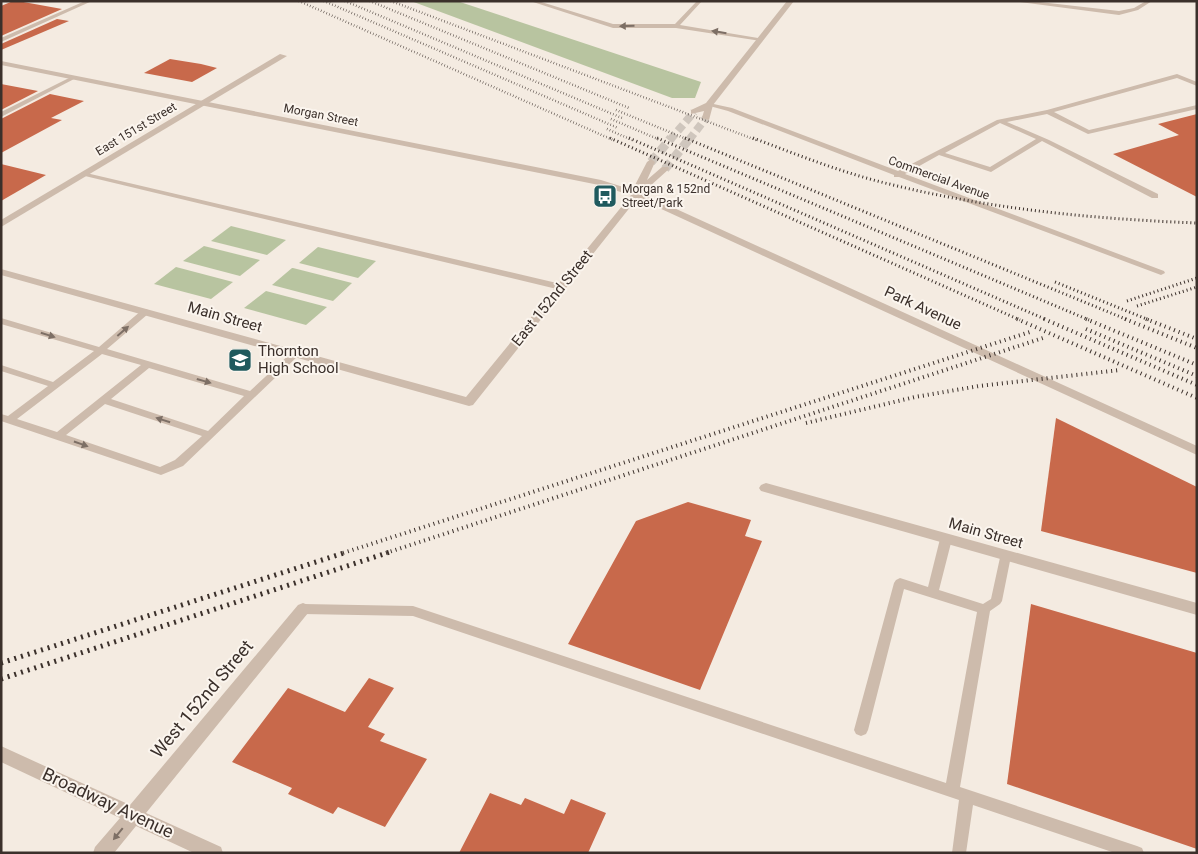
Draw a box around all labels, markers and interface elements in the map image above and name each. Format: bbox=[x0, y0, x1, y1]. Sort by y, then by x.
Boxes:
one-way arrow bbox=[619, 22, 635, 30]
one-way arrow bbox=[710, 28, 726, 36]
street label: East 151st Street bbox=[93, 99, 179, 159]
street label: Morgan Street bbox=[282, 101, 360, 129]
street label: Commercial Avenue bbox=[886, 153, 992, 203]
place label: Morgan & 152nd Street/Park bbox=[622, 182, 710, 210]
bus stop icon: Morgan & 152nd Street/Park bbox=[592, 183, 618, 209]
street label: East 152nd Street bbox=[508, 246, 596, 350]
street label: Park Avenue bbox=[882, 282, 964, 334]
street label: Main Street bbox=[186, 298, 264, 336]
one-way arrow bbox=[116, 325, 128, 337]
one-way arrow bbox=[41, 332, 56, 340]
place label: Thornton High School bbox=[258, 342, 339, 377]
school or university icon: Thornton High School bbox=[227, 347, 253, 373]
one-way arrow bbox=[196, 378, 211, 386]
one-way arrow bbox=[155, 415, 170, 423]
one-way arrow bbox=[73, 441, 88, 448]
street label: Main Street bbox=[947, 514, 1025, 552]
street label: West 152nd Street bbox=[146, 635, 257, 762]
street label: Broadway Avenue bbox=[39, 763, 177, 842]
one-way arrow bbox=[112, 827, 123, 840]

